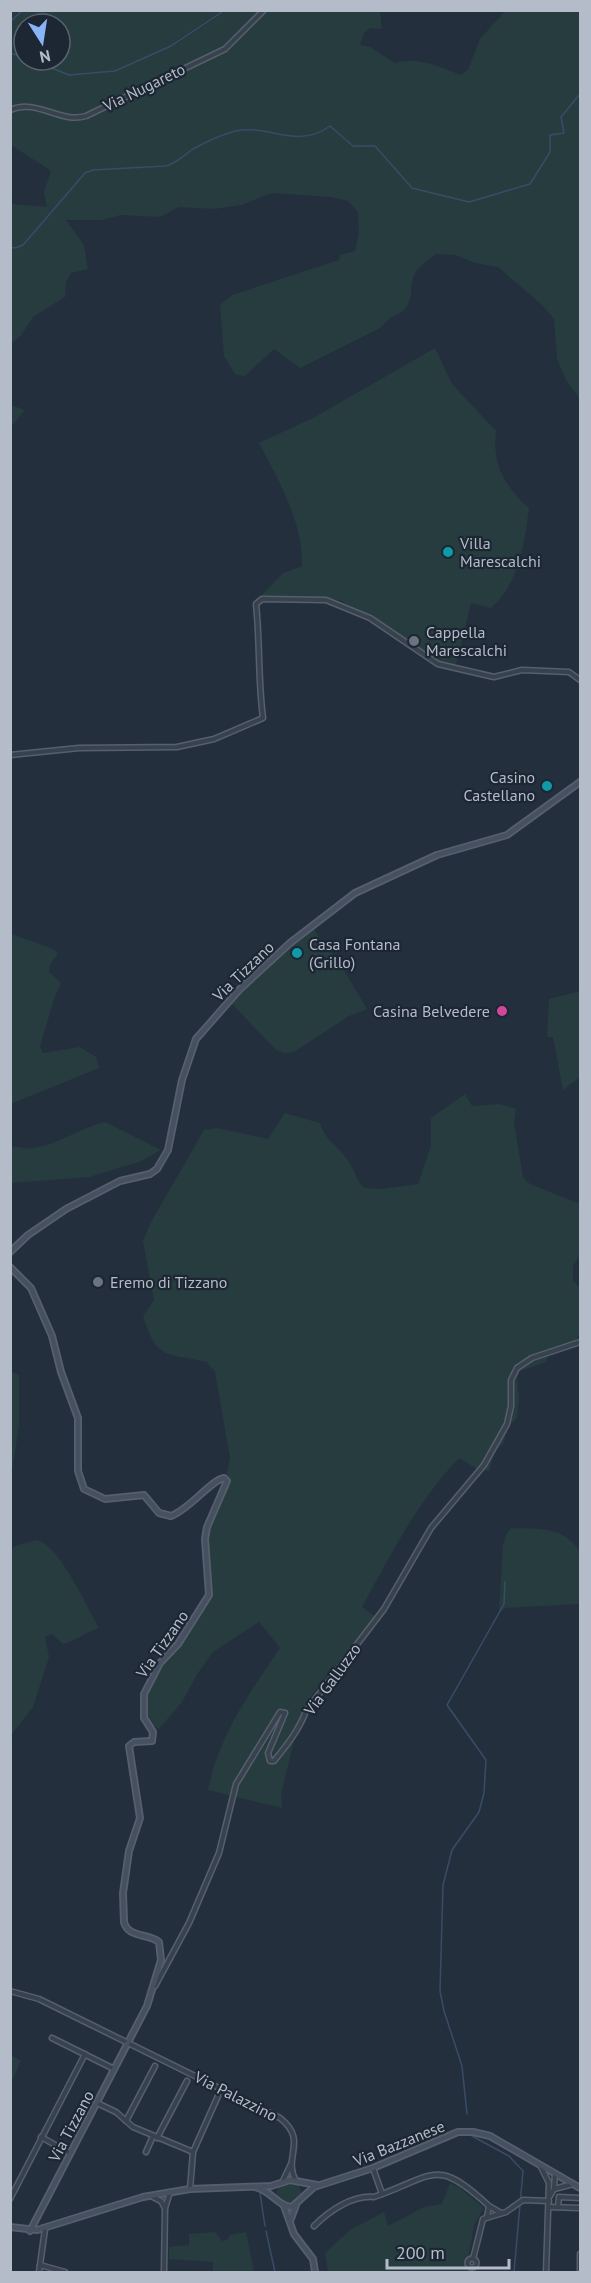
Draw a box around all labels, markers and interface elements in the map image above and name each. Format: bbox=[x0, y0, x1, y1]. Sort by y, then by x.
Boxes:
north arrow bbox=[12, 12, 72, 72]
text: N bbox=[38, 46, 52, 68]
street label: Via Nugareto bbox=[99, 59, 188, 116]
place label: Villa Marescalchi bbox=[459, 533, 541, 571]
marker: Villa Marescalchi bbox=[441, 545, 455, 559]
place label: Cappella Marescalchi bbox=[426, 622, 507, 660]
marker: Cappella Marescalchi bbox=[407, 634, 421, 648]
place label: Casino Castellano bbox=[463, 767, 535, 805]
marker: Casino Castellano bbox=[540, 779, 554, 793]
place label: Casa Fontana (Grillo) bbox=[309, 934, 400, 972]
street label: Via Tizzano bbox=[207, 937, 278, 1006]
marker: Casa Fontana (Grillo) bbox=[290, 946, 304, 960]
place label: Casina Belvedere bbox=[373, 1001, 490, 1021]
marker: Casina Belvedere bbox=[495, 1004, 509, 1018]
place label: Eremo di Tizzano bbox=[110, 1272, 227, 1292]
marker: Eremo di Tizzano bbox=[91, 1275, 105, 1289]
street label: Via Tizzano bbox=[131, 1606, 193, 1682]
street label: Via Galluzzo bbox=[299, 1639, 365, 1720]
street label: Via Palazzino bbox=[190, 2066, 281, 2125]
street label: Via Tizzano bbox=[43, 2087, 98, 2166]
street label: Via Bazzanese bbox=[349, 2116, 448, 2171]
scale bar bbox=[387, 2232, 508, 2270]
text: 200 m bbox=[396, 2241, 445, 2264]

